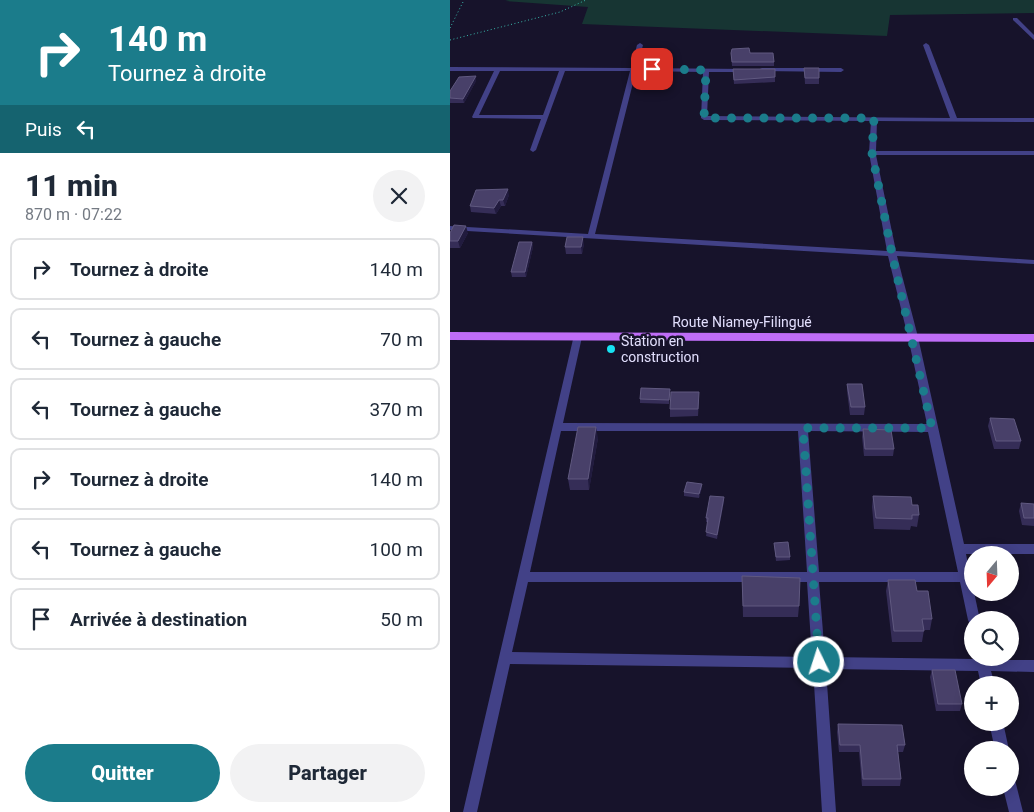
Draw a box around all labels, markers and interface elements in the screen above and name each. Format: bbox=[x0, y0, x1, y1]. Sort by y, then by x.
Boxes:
text: 140 m bbox=[108, 19, 207, 60]
icon: right bbox=[25, 20, 90, 85]
pin bbox=[631, 48, 673, 90]
icon: arrive bbox=[638, 55, 666, 83]
text: Tournez à droite bbox=[108, 61, 266, 86]
icon: left bbox=[72, 115, 100, 143]
text: Puis bbox=[25, 118, 62, 141]
text: 11 min bbox=[25, 168, 118, 203]
button: close bbox=[373, 170, 425, 222]
text: 870 m · 07:22 bbox=[25, 205, 122, 224]
icon: right bbox=[27, 255, 55, 283]
text: Tournez à droite bbox=[70, 258, 209, 281]
text: 140 m bbox=[370, 258, 423, 281]
street label: Route Niamey-Filingué bbox=[672, 314, 812, 330]
icon: left bbox=[27, 325, 55, 353]
text: Tournez à gauche bbox=[70, 328, 221, 351]
text: 70 m bbox=[380, 328, 423, 351]
place label: Station en construction bbox=[621, 333, 699, 365]
marker: Station en construction bbox=[605, 343, 617, 355]
icon: left bbox=[27, 395, 55, 423]
text: Tournez à gauche bbox=[70, 398, 221, 421]
text: 370 m bbox=[370, 398, 423, 421]
icon: right bbox=[27, 465, 55, 493]
text: Tournez à droite bbox=[70, 468, 209, 491]
text: 140 m bbox=[370, 468, 423, 491]
icon: left bbox=[27, 535, 55, 563]
text: Tournez à gauche bbox=[70, 538, 221, 561]
text: 100 m bbox=[370, 538, 423, 561]
north arrow bbox=[964, 546, 1019, 601]
map controls bbox=[964, 546, 1019, 796]
icon: arrive bbox=[27, 605, 55, 633]
text: Arrivée à destination bbox=[70, 608, 247, 631]
text: 50 m bbox=[380, 608, 423, 631]
button: search bbox=[964, 611, 1019, 666]
position arrow bbox=[792, 635, 844, 687]
button: + bbox=[964, 676, 1019, 731]
button: − bbox=[964, 741, 1019, 796]
button: Quitter bbox=[25, 744, 220, 802]
button: Partager bbox=[230, 744, 425, 802]

